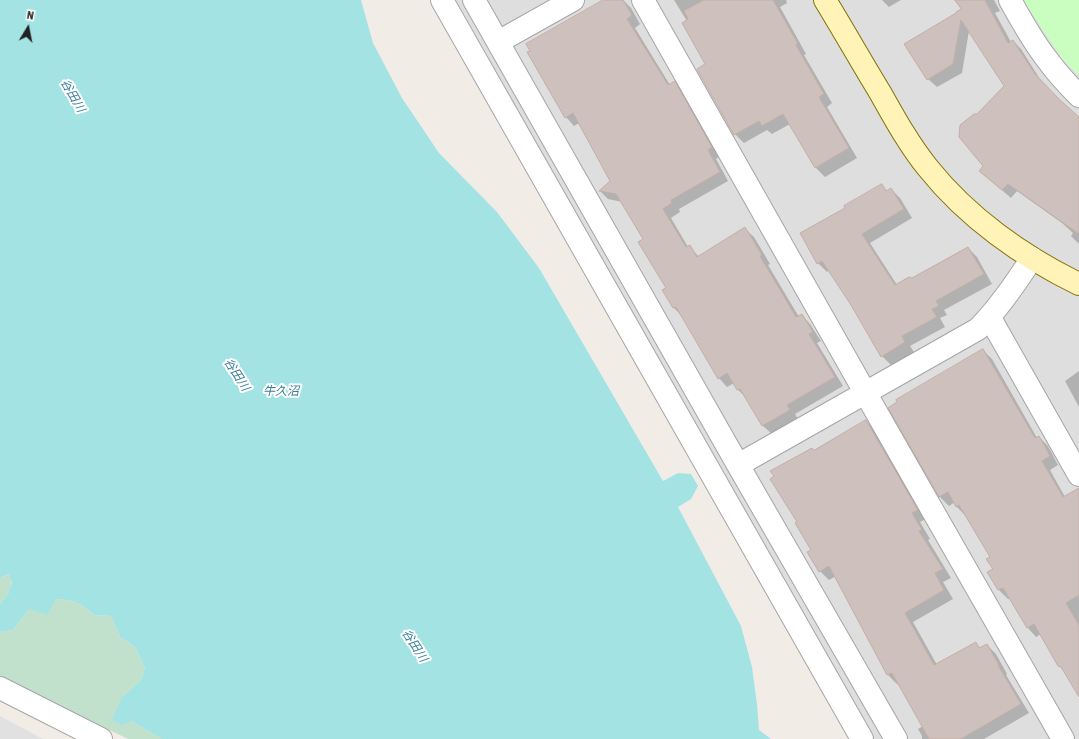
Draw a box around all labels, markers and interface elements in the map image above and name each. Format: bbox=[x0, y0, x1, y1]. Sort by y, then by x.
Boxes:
north arrow bbox=[8, 8, 48, 48]
text: N bbox=[26, 9, 35, 23]
water label: 谷田川 bbox=[57, 77, 87, 115]
water label: 谷田川 bbox=[220, 356, 252, 394]
water label: 牛久沼 bbox=[263, 385, 299, 399]
water label: 谷田川 bbox=[398, 627, 430, 665]

